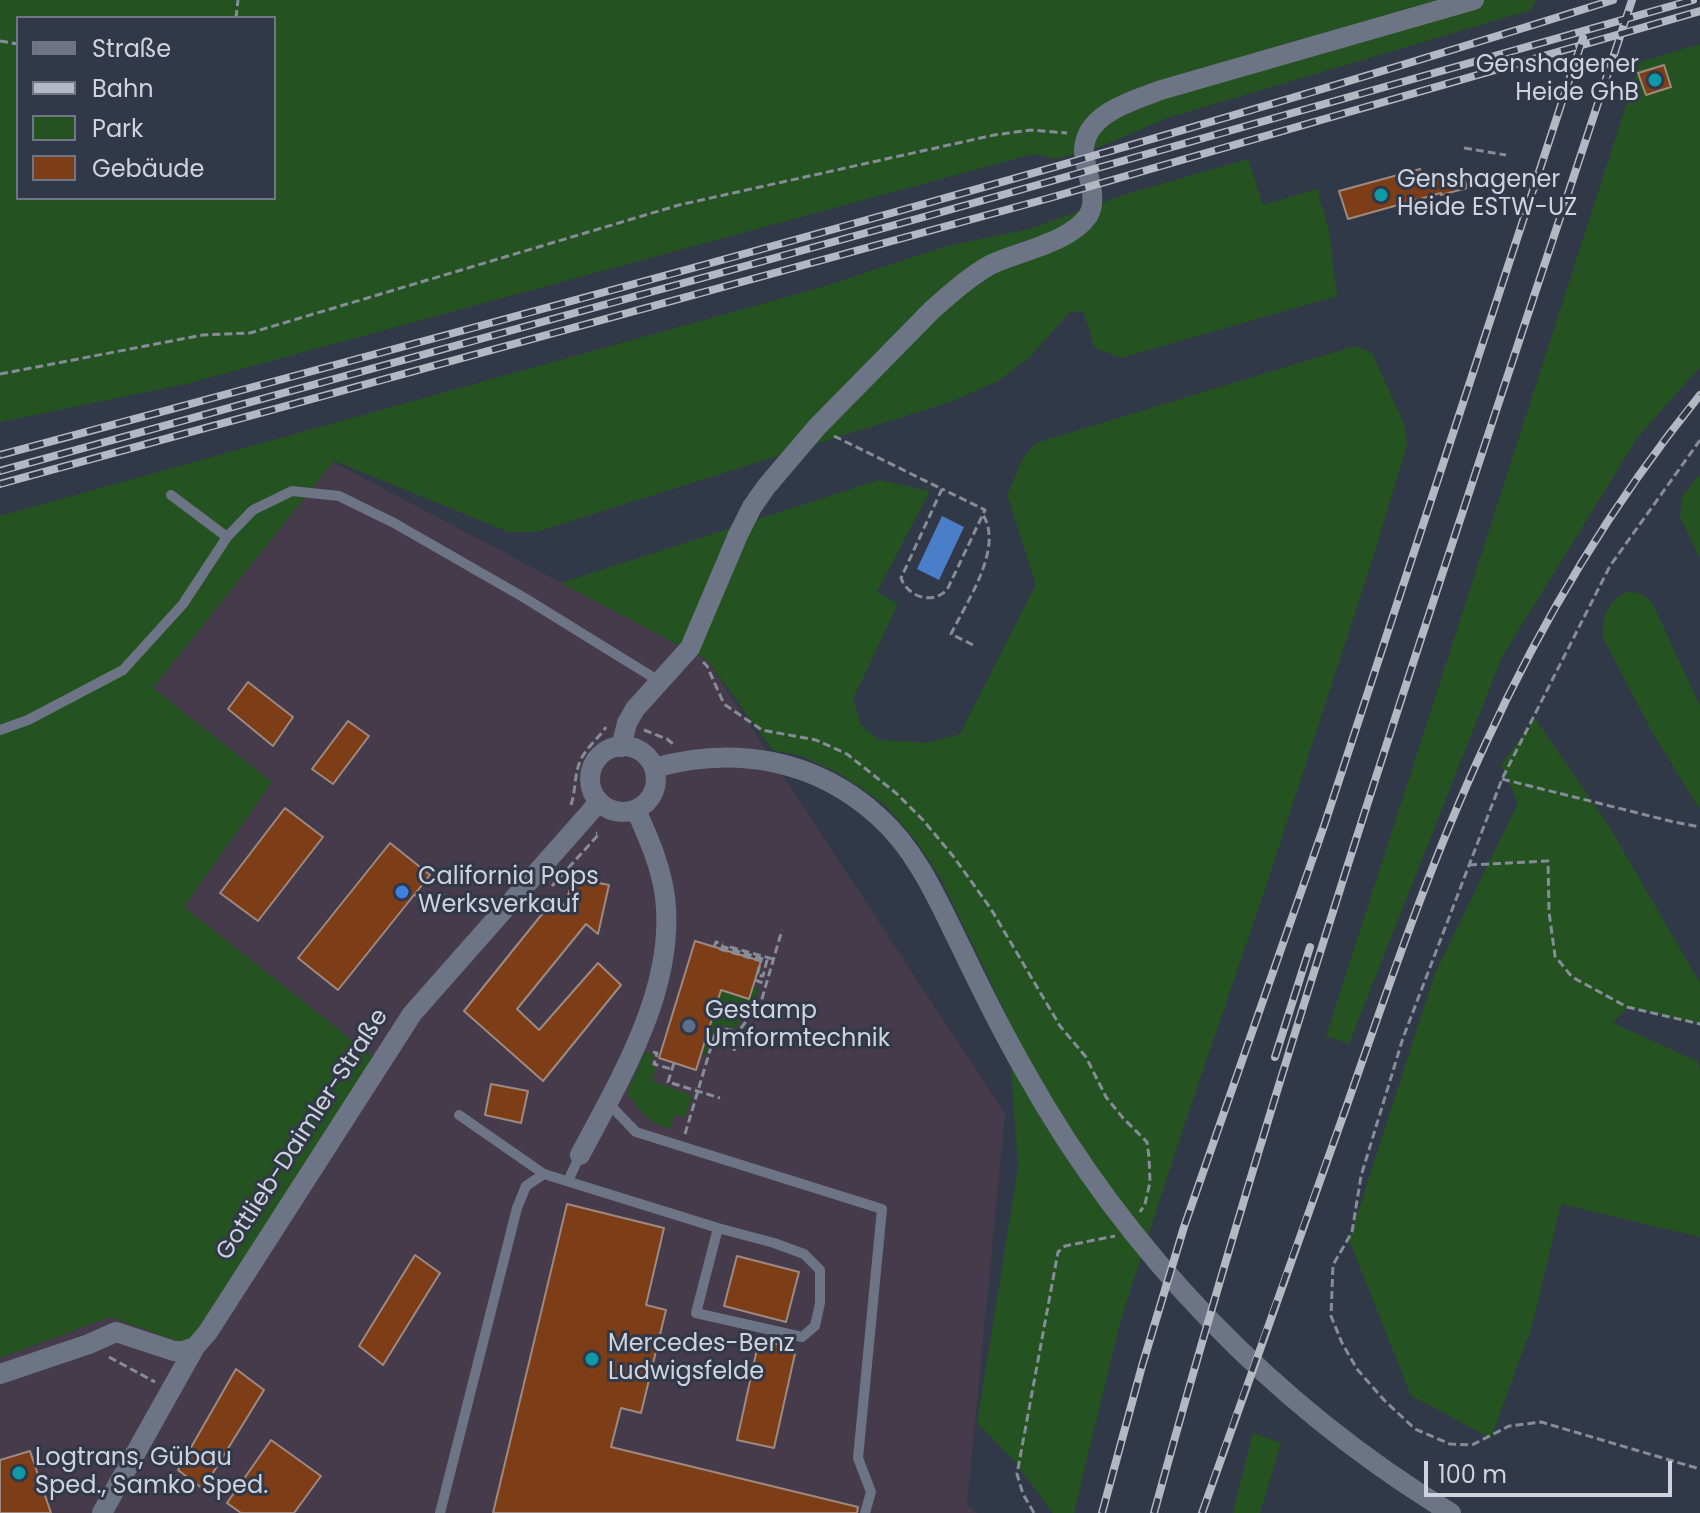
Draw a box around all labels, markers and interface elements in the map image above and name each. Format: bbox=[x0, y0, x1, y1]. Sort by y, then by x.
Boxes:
legend bbox=[16, 16, 276, 200]
text: Straße bbox=[92, 32, 171, 65]
place label: Genshagener Heide GhB bbox=[1476, 52, 1639, 108]
marker: Genshagener Heide GhB bbox=[1646, 71, 1664, 89]
text: Bahn bbox=[92, 72, 154, 105]
text: Park bbox=[92, 112, 143, 145]
text: Gebäude bbox=[92, 152, 204, 185]
place label: Genshagener Heide ESTW-UZ bbox=[1397, 167, 1577, 223]
marker: Genshagener Heide ESTW-UZ bbox=[1372, 186, 1390, 204]
place label: California Pops Werksverkauf bbox=[418, 864, 599, 920]
marker: California Pops Werksverkauf bbox=[393, 883, 411, 901]
place label: Gestamp Umformtechnik bbox=[705, 998, 890, 1054]
street label: Gottlieb-Daimler-Straße bbox=[211, 1004, 395, 1266]
marker: Gestamp Umformtechnik bbox=[680, 1017, 698, 1035]
place label: Mercedes-Benz Ludwigsfelde bbox=[608, 1331, 795, 1387]
marker: Mercedes-Benz Ludwigsfelde bbox=[583, 1350, 601, 1368]
place label: Logtrans, Gübau Sped., Samko Sped. bbox=[35, 1445, 268, 1501]
scale bar bbox=[1428, 1445, 1676, 1495]
text: 100 m bbox=[1438, 1458, 1507, 1491]
marker: Logtrans, Gübau Sped., Samko Sped. bbox=[10, 1464, 28, 1482]

